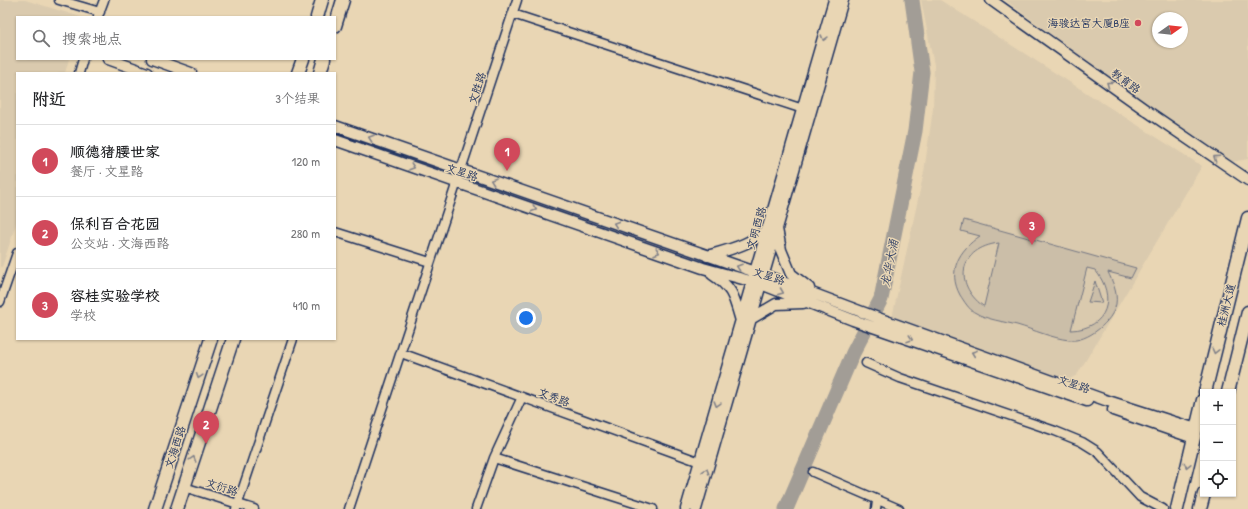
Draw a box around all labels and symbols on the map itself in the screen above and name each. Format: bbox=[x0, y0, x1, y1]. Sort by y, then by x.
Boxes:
north arrow bbox=[1152, 12, 1188, 48]
place label: 海骏达宫大厦B座 bbox=[1047, 16, 1130, 30]
marker: 海骏达宫大厦B座 bbox=[1133, 18, 1143, 28]
one-way arrow bbox=[820, 34, 829, 41]
street label: 教育路 bbox=[1109, 66, 1143, 96]
street label: 文胜路 bbox=[465, 70, 489, 106]
one-way arrow bbox=[1106, 82, 1113, 89]
one-way arrow bbox=[367, 134, 374, 143]
pin: 1 bbox=[494, 138, 520, 171]
one-way arrow bbox=[1213, 156, 1220, 163]
street label: 文星路 bbox=[444, 160, 480, 184]
one-way arrow bbox=[408, 162, 415, 171]
one-way arrow bbox=[490, 177, 497, 185]
one-way arrow bbox=[531, 205, 538, 213]
street label: 文明西路 bbox=[743, 205, 769, 251]
pin: 3 bbox=[1019, 212, 1045, 245]
one-way arrow bbox=[613, 220, 620, 229]
water label: 龙华大涌 bbox=[876, 237, 902, 288]
one-way arrow bbox=[654, 247, 661, 255]
one-way arrow bbox=[735, 264, 742, 272]
street label: 文星路 bbox=[751, 264, 787, 288]
street label: 桂洲大道 bbox=[1214, 282, 1238, 328]
one-way arrow bbox=[777, 288, 784, 296]
your location bbox=[516, 308, 536, 328]
one-way arrow bbox=[906, 335, 913, 343]
one-way arrow bbox=[1211, 347, 1220, 354]
one-way arrow bbox=[970, 349, 977, 358]
one-way arrow bbox=[195, 372, 203, 379]
street label: 文星路 bbox=[1056, 372, 1092, 396]
street label: 文秀路 bbox=[536, 385, 572, 409]
one-way arrow bbox=[713, 401, 722, 408]
pin: 2 bbox=[193, 411, 219, 444]
street label: 文海西路 bbox=[162, 424, 188, 470]
one-way arrow bbox=[188, 455, 197, 462]
one-way arrow bbox=[1184, 462, 1192, 468]
one-way arrow bbox=[701, 468, 710, 475]
street label: 文衍路 bbox=[204, 475, 240, 499]

